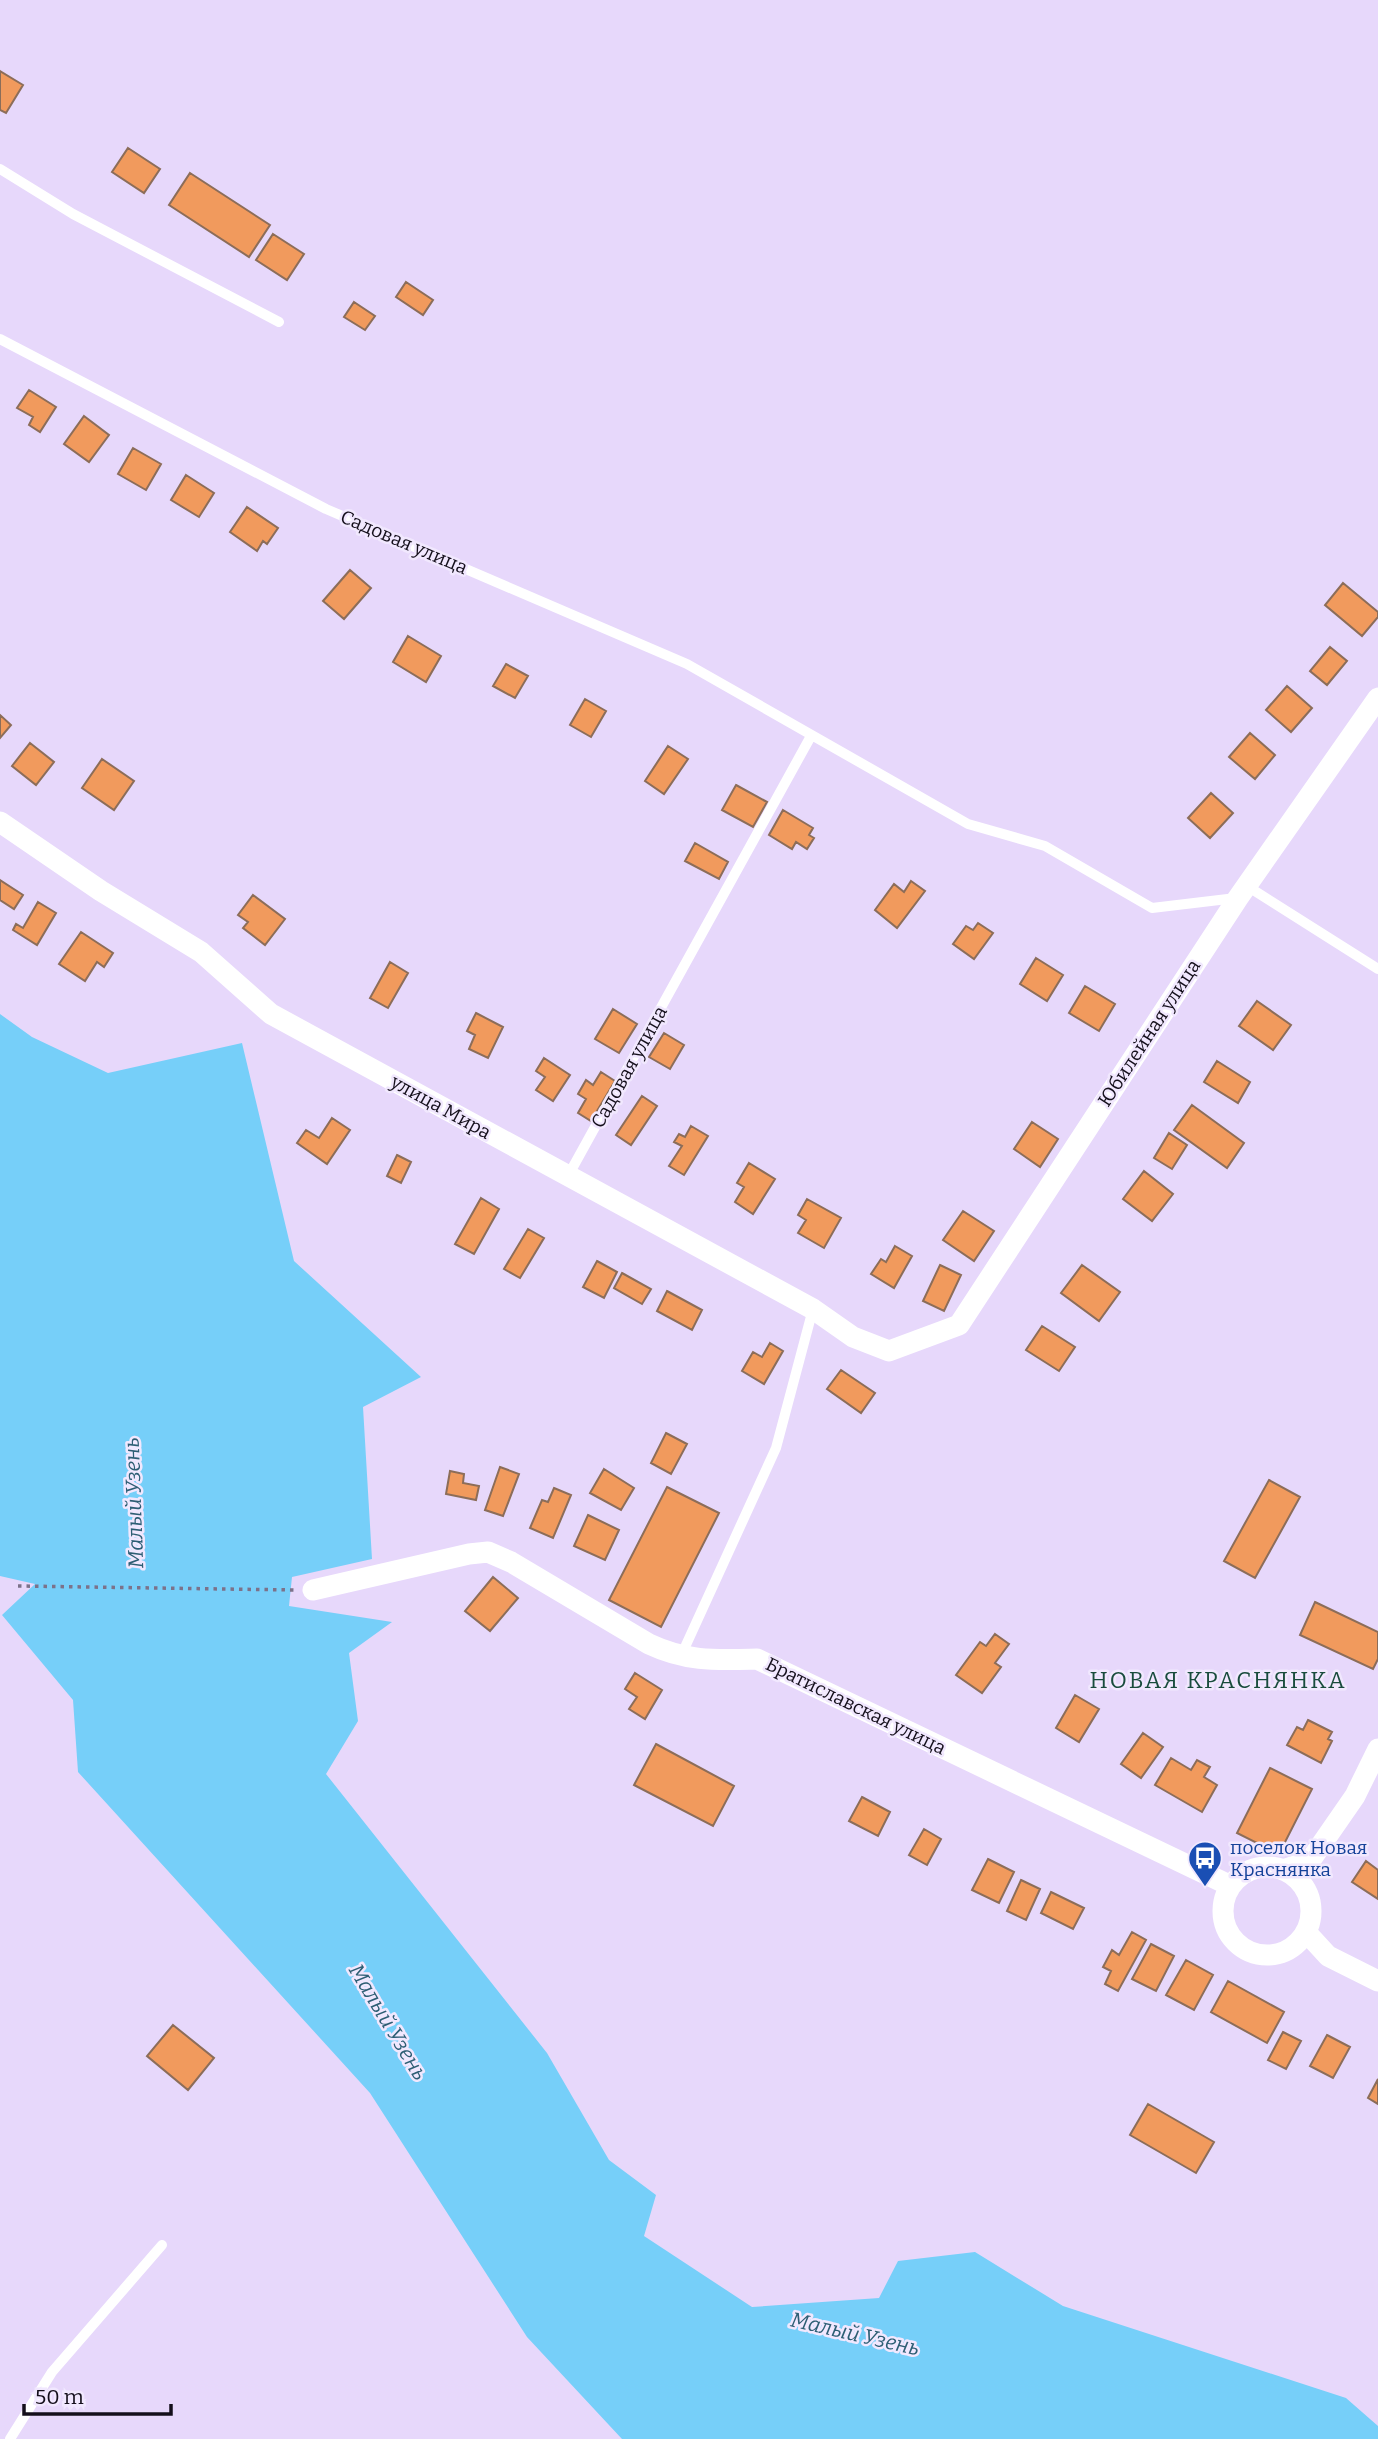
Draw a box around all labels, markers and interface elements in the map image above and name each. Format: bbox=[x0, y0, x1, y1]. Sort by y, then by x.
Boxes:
street label: Садовая улица bbox=[337, 505, 472, 579]
street label: Юбилейная улица bbox=[1093, 955, 1205, 1111]
street label: Садовая улица bbox=[586, 1001, 672, 1132]
street label: улица Мира bbox=[386, 1070, 496, 1144]
water label: Малый Узень bbox=[119, 1437, 149, 1569]
street label: Братиславская улица bbox=[762, 1652, 950, 1760]
district label: НОВАЯ КРАСНЯНКА bbox=[1089, 1666, 1347, 1694]
place label: поселок Новая Краснянка bbox=[1230, 1836, 1367, 1881]
bus stop icon: поселок Новая Краснянка bbox=[1186, 1839, 1224, 1888]
water label: Малый Узень bbox=[343, 1959, 433, 2085]
water label: Малый Узень bbox=[788, 2307, 922, 2361]
scale bar bbox=[24, 2372, 172, 2416]
text: 50 m bbox=[35, 2384, 84, 2410]

